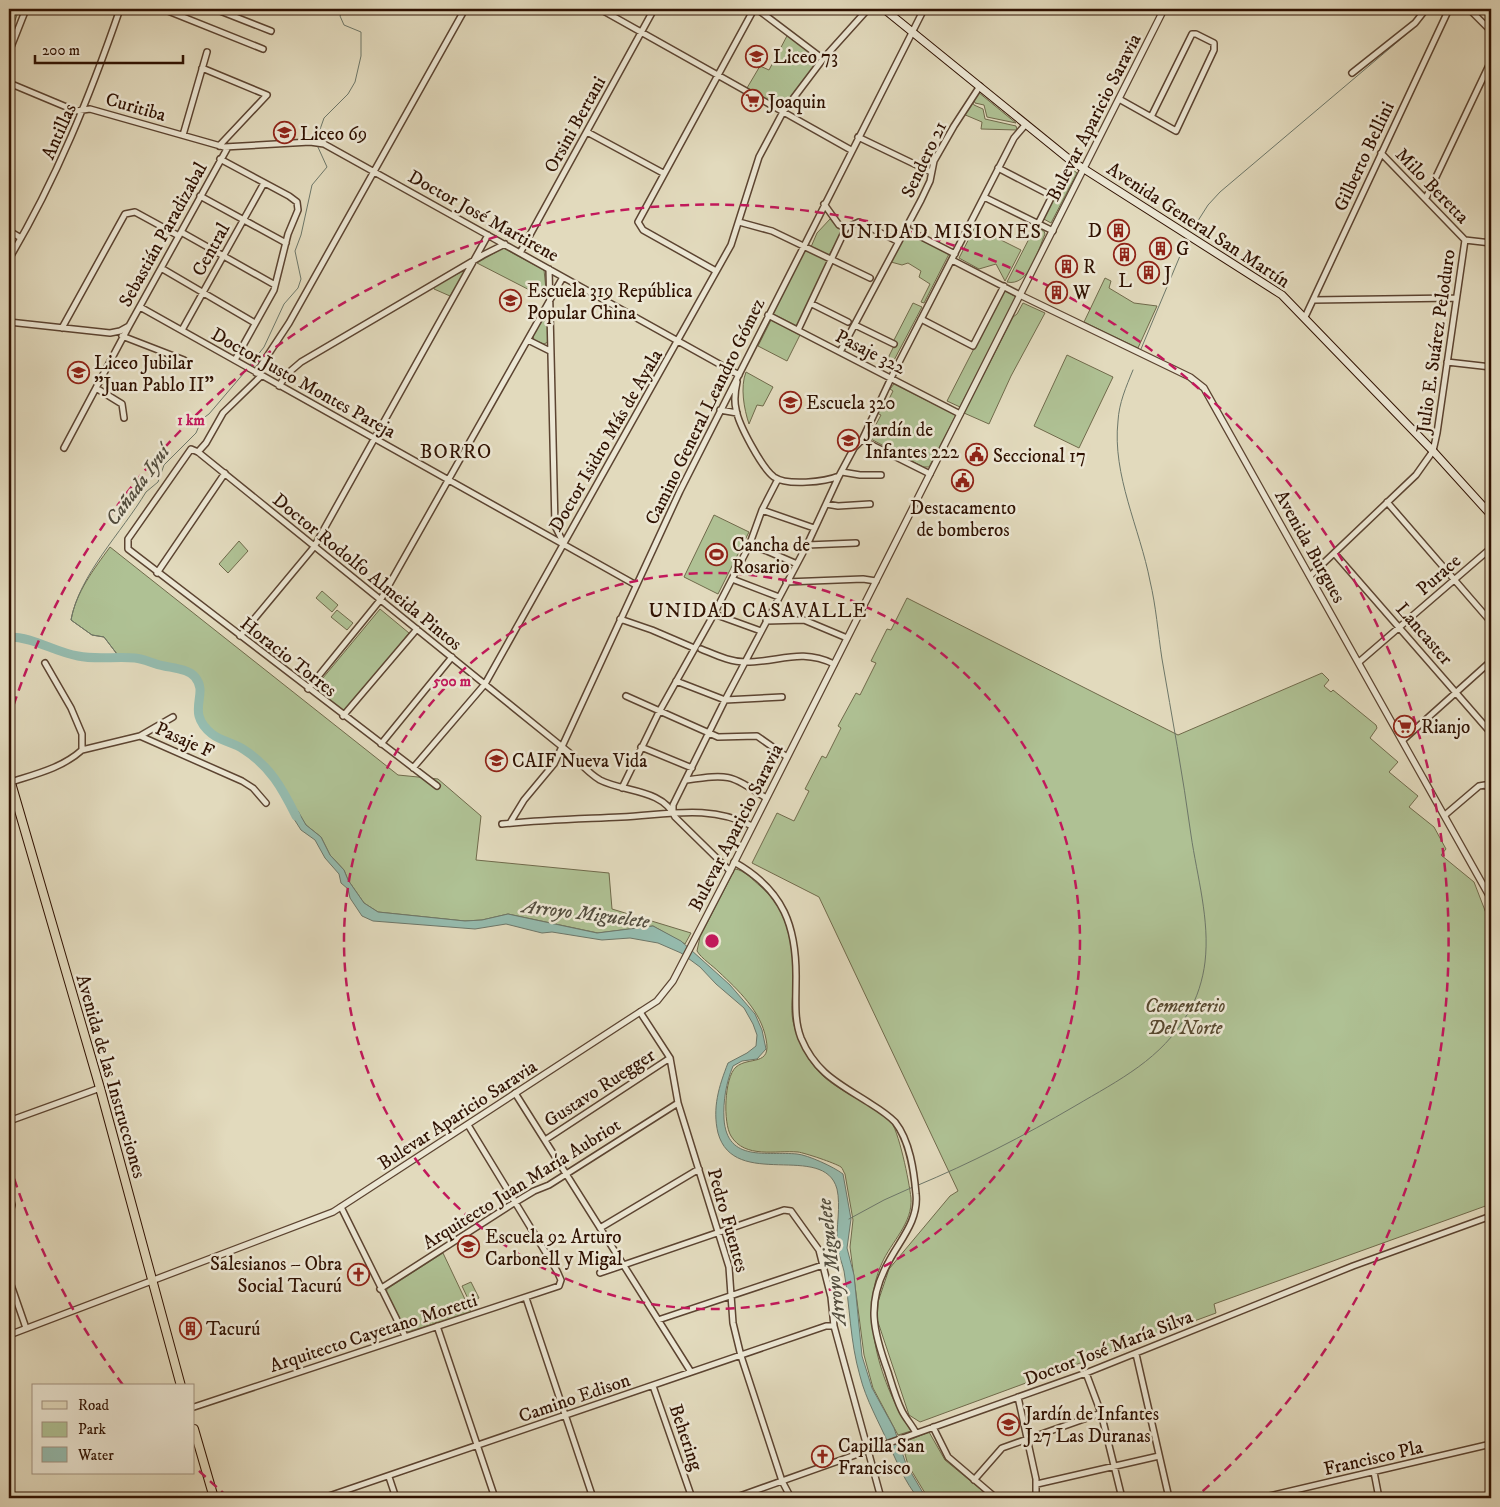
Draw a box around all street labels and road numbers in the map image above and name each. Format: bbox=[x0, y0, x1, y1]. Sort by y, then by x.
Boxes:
street label: Bulevar Aparicio Saravia bbox=[1042, 30, 1147, 205]
street label: Orsini Bertani bbox=[539, 72, 611, 177]
street label: Curitiba bbox=[103, 88, 168, 127]
street label: Gilberto Bellini bbox=[1329, 98, 1400, 215]
street label: Antillas bbox=[37, 100, 82, 163]
street label: Sendero 21 bbox=[897, 118, 952, 202]
street label: Milo Beretta bbox=[1390, 143, 1474, 229]
street label: Avenida General San Martín bbox=[1103, 156, 1295, 292]
street label: Sebastián Paradizabal bbox=[114, 158, 213, 311]
street label: Doctor José Martirene bbox=[404, 165, 563, 267]
street label: Central bbox=[187, 219, 235, 280]
street label: Julio E. Suárez Peloduro bbox=[1412, 248, 1461, 437]
street label: Camino General Leandro Gómez bbox=[640, 295, 770, 529]
street label: Doctor Justo Montes Pareja bbox=[207, 323, 400, 444]
street label: Pasaje 322 bbox=[831, 325, 910, 380]
street label: Doctor Isidro Más de Ayala bbox=[545, 345, 668, 536]
street label: Avenida Burgues bbox=[1269, 486, 1350, 607]
street label: Doctor Rodolfo Almeida Pintos bbox=[268, 489, 466, 656]
street label: Purace bbox=[1412, 550, 1466, 601]
street label: Lancaster bbox=[1391, 598, 1457, 670]
street label: Horacio Torres bbox=[235, 612, 341, 702]
street label: Pasaje F bbox=[152, 717, 218, 764]
street label: Bulevar Aparicio Saravia bbox=[684, 740, 789, 915]
street label: Avenida de las Instrucciones bbox=[70, 972, 151, 1181]
street label: Gustavo Ruegger bbox=[540, 1044, 660, 1133]
street label: Bulevar Aparicio Saravia bbox=[374, 1055, 542, 1175]
street label: Arquitecto Juan María Aubriot bbox=[418, 1114, 626, 1256]
street label: Pedro Fuentes bbox=[702, 1166, 753, 1275]
street label: Arquitecto Cayetano Moretti bbox=[267, 1289, 481, 1379]
street label: Doctor José María Silva bbox=[1021, 1306, 1196, 1391]
street label: Camino Edison bbox=[516, 1369, 633, 1428]
street label: Behering bbox=[664, 1401, 708, 1474]
street label: Francisco Pla bbox=[1321, 1436, 1425, 1481]

